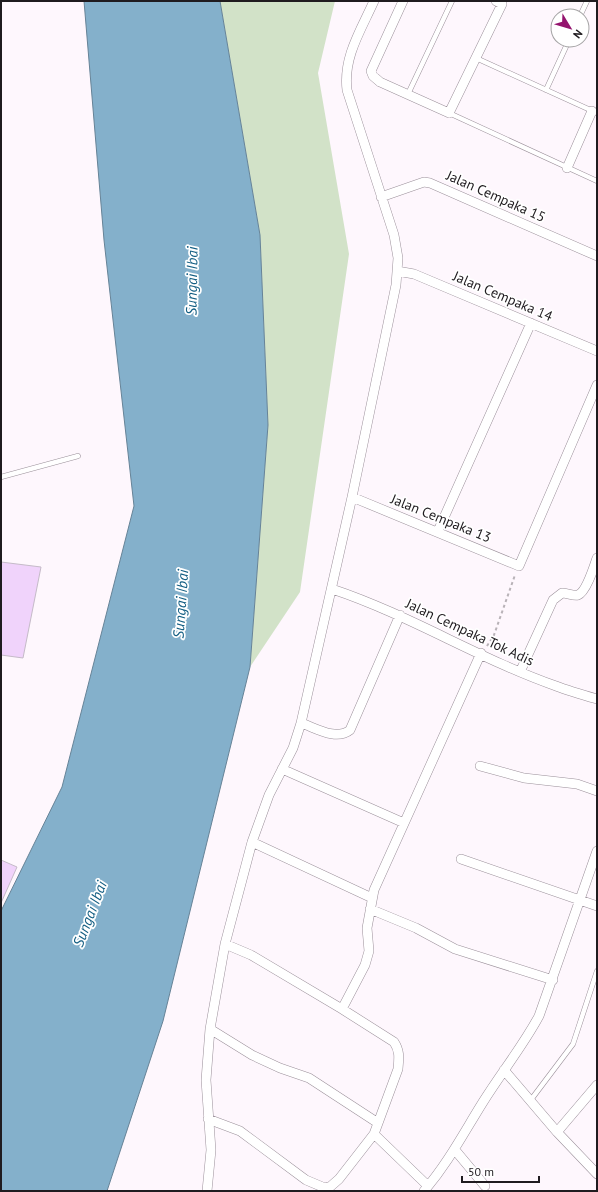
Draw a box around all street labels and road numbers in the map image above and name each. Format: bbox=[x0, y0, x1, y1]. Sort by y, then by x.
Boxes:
street label: Jalan Cempaka 15 bbox=[443, 166, 548, 226]
street label: Jalan Cempaka 14 bbox=[449, 266, 556, 325]
street label: Jalan Cempaka 13 bbox=[387, 489, 494, 546]
street label: Jalan Cempaka Tok Adis bbox=[402, 594, 537, 670]

